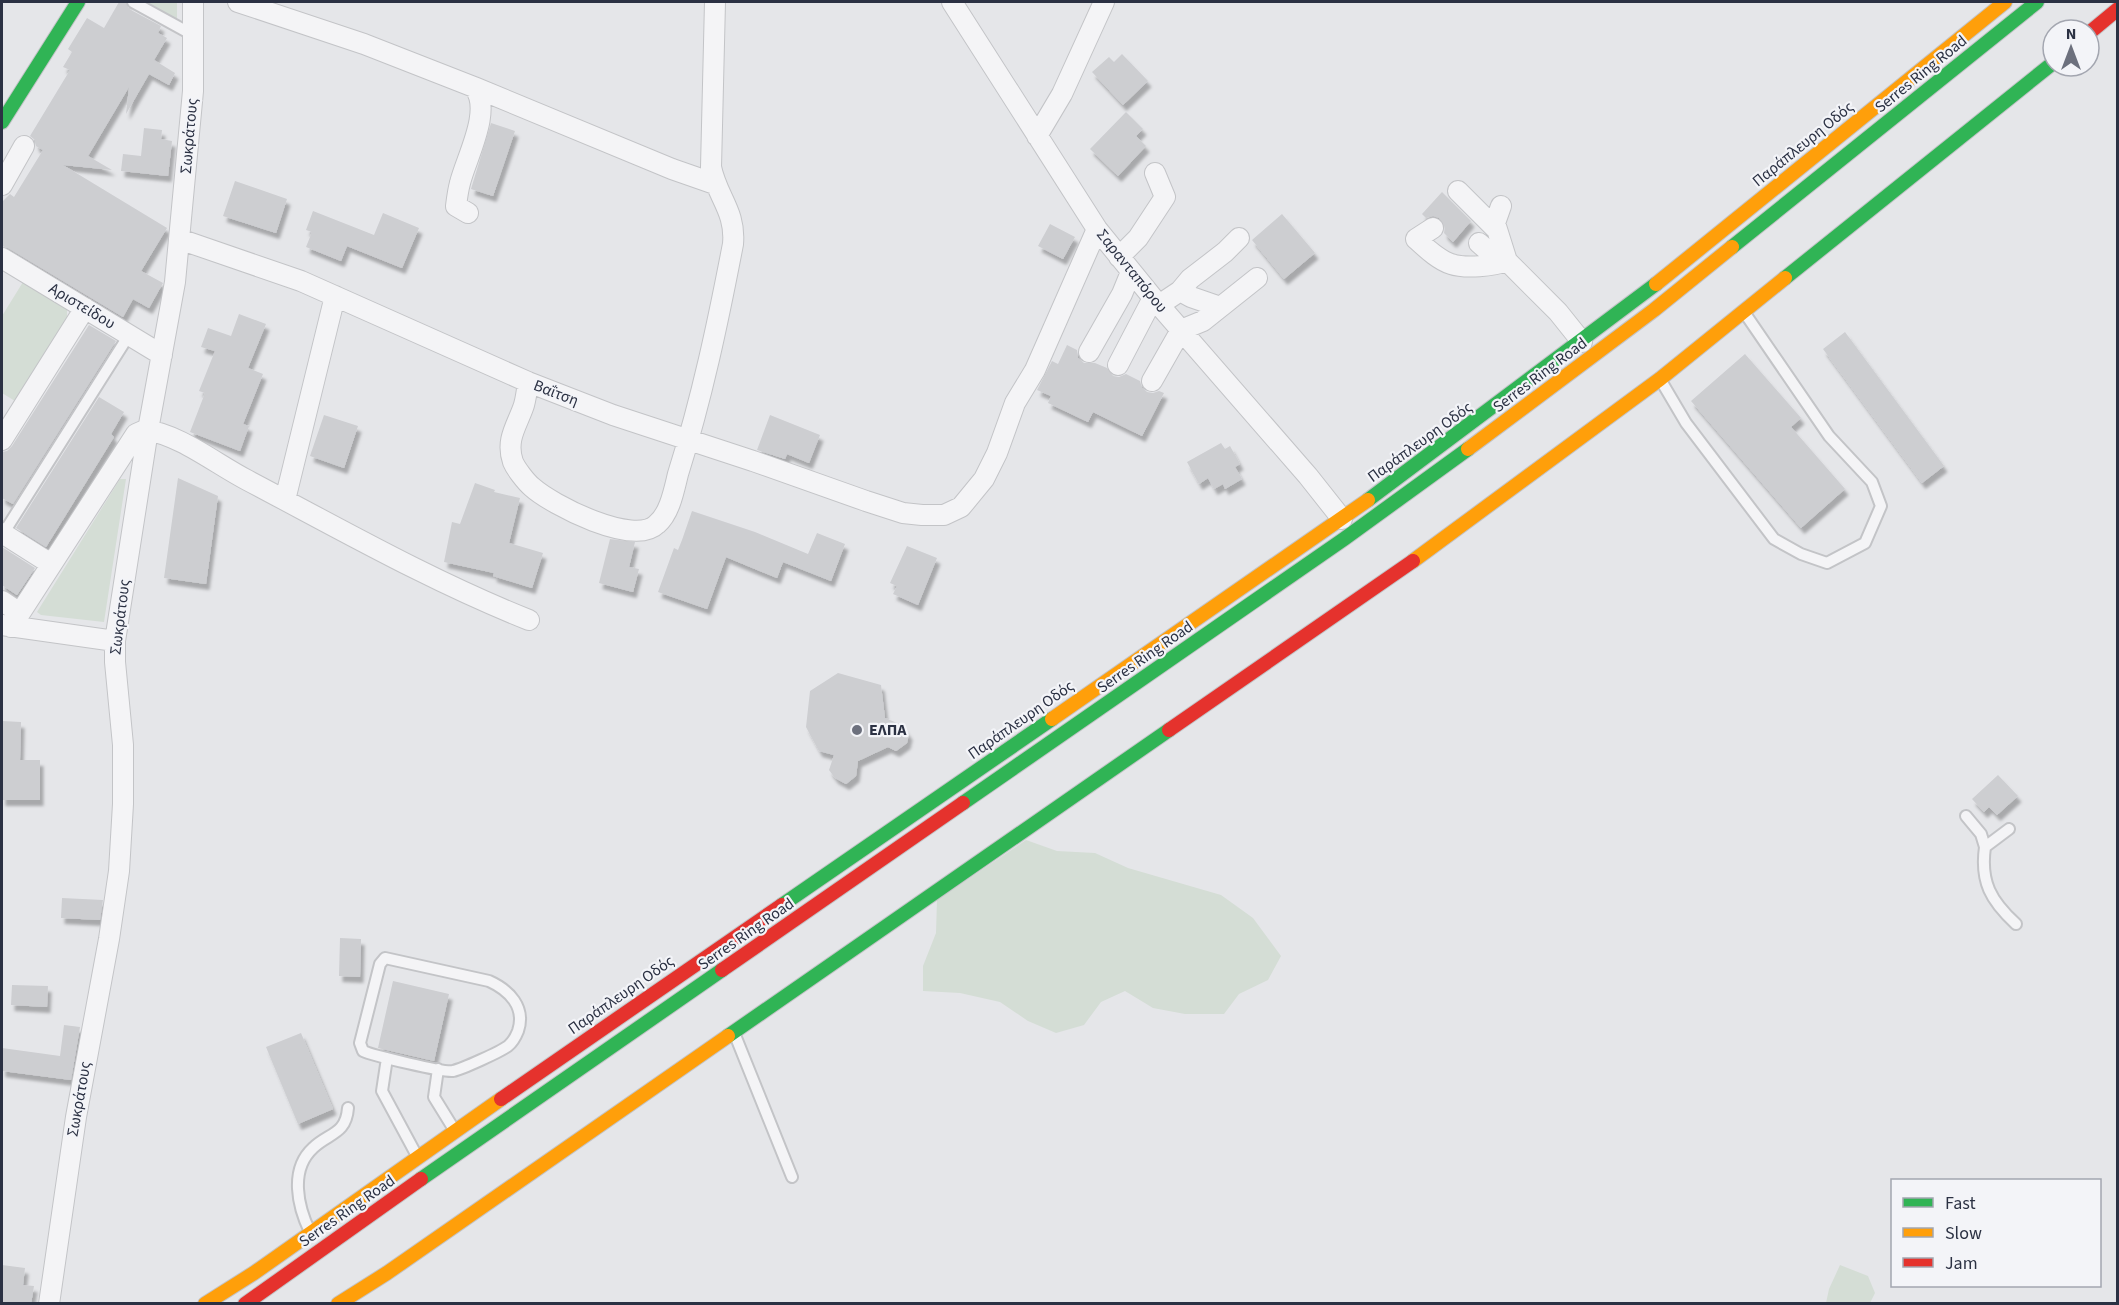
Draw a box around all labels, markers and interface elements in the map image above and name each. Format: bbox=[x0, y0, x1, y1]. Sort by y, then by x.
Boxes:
north arrow bbox=[2041, 18, 2101, 78]
text: N bbox=[2066, 23, 2076, 45]
street label: Serres Ring Road bbox=[1870, 30, 1972, 118]
street label: Παράπλευρη Οδός bbox=[1748, 96, 1858, 192]
street label: Σωκράτους bbox=[175, 97, 203, 175]
street label: Σαρανταπόρου bbox=[1091, 225, 1173, 317]
street label: Αριστείδου bbox=[45, 278, 119, 334]
street label: Serres Ring Road bbox=[1488, 332, 1592, 418]
street label: Βαΐτση bbox=[530, 374, 582, 412]
street label: Παράπλευρη Οδός bbox=[1363, 396, 1477, 488]
street label: Σωκράτους bbox=[104, 578, 136, 656]
street label: Serres Ring Road bbox=[1093, 616, 1197, 698]
street label: Παράπλευρη Οδός bbox=[964, 675, 1078, 765]
place label: ΕΛΠΑ bbox=[869, 719, 907, 741]
marker: ΕΛΠΑ bbox=[850, 723, 864, 737]
street label: Serres Ring Road bbox=[694, 893, 798, 975]
street label: Παράπλευρη Οδός bbox=[564, 950, 678, 1040]
street label: Σωκράτους bbox=[62, 1060, 96, 1138]
street label: Serres Ring Road bbox=[295, 1170, 399, 1252]
legend bbox=[1891, 1179, 2101, 1287]
text: Fast bbox=[1945, 1191, 1976, 1216]
text: Slow bbox=[1945, 1221, 1982, 1246]
text: Jam bbox=[1945, 1251, 1978, 1276]

